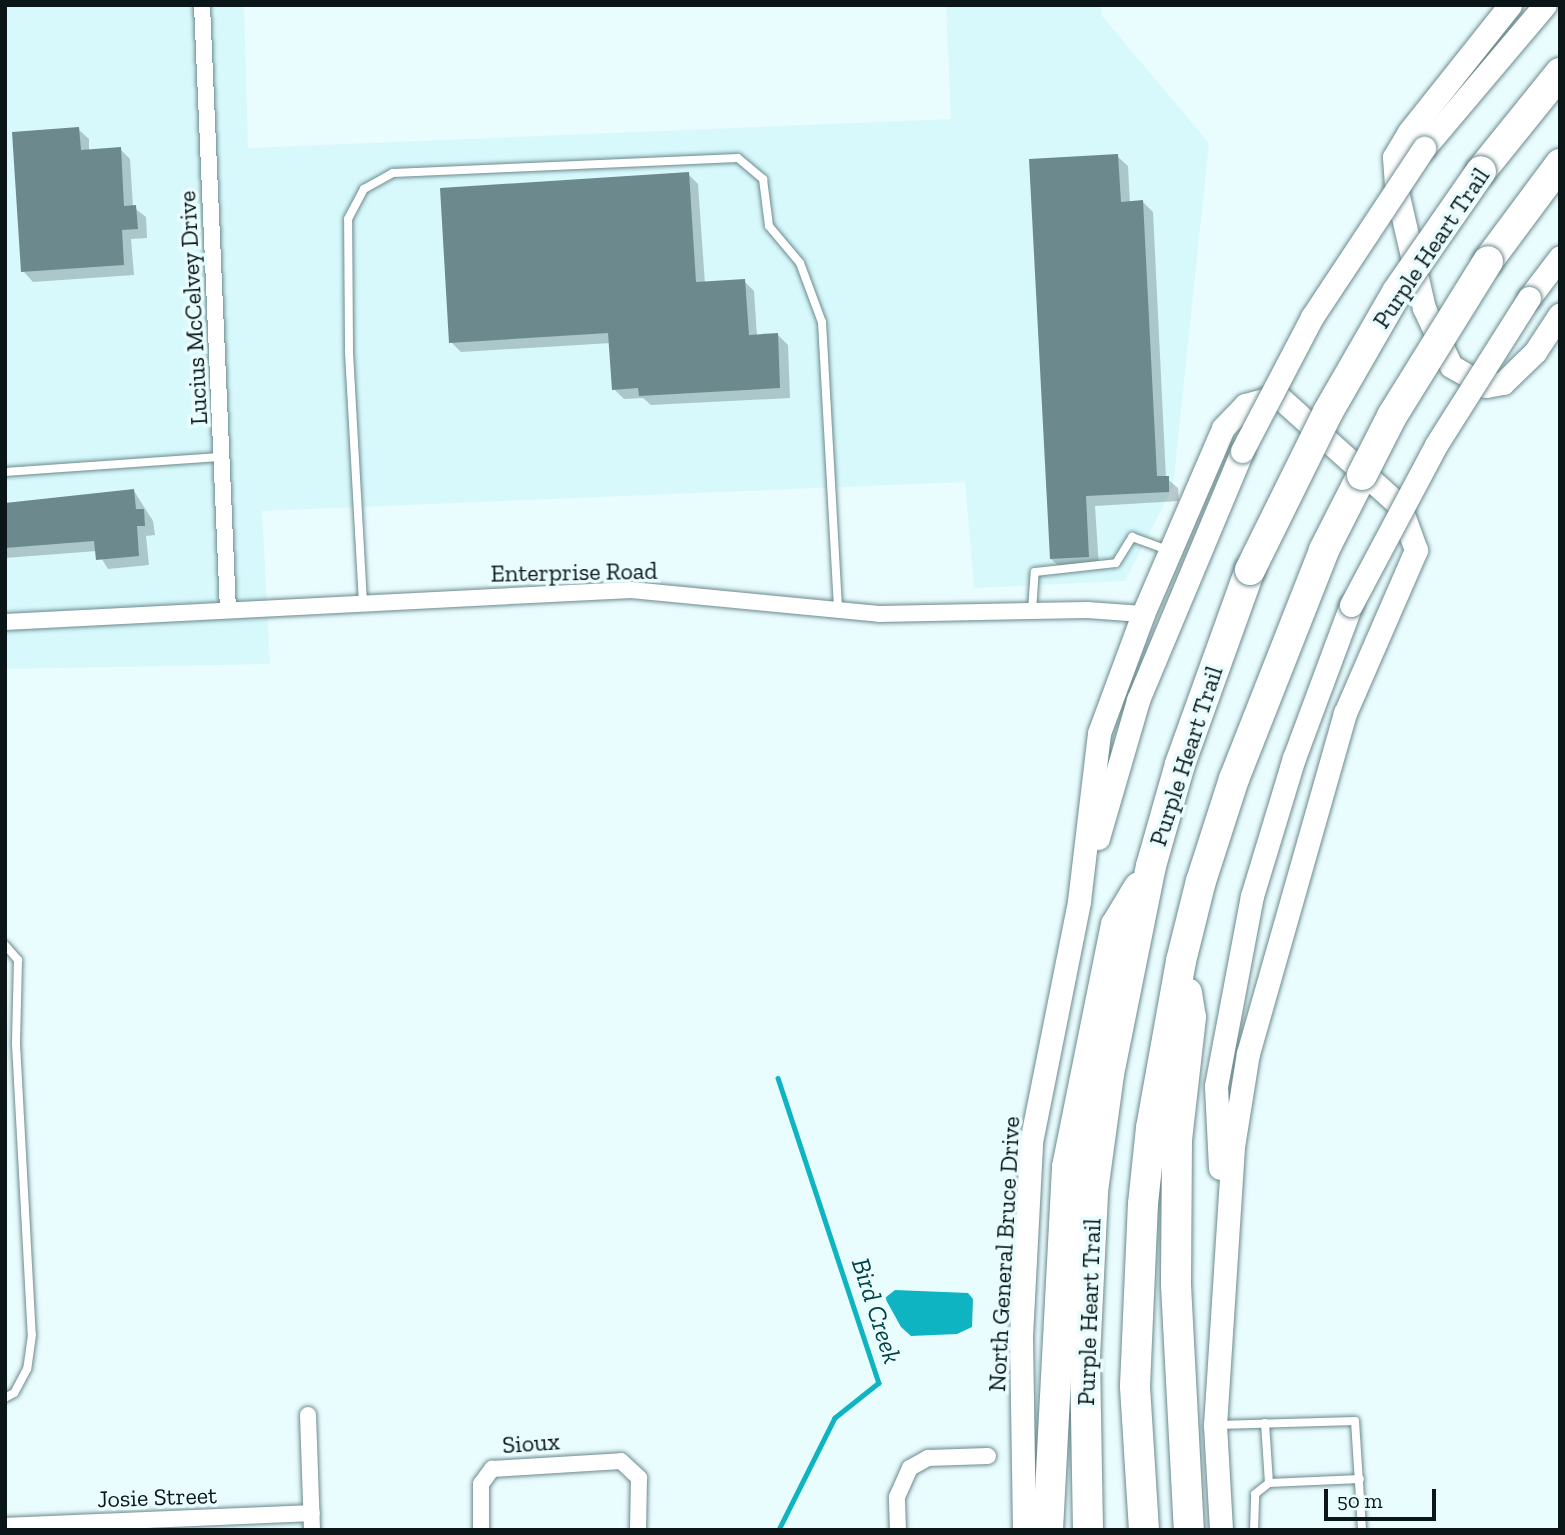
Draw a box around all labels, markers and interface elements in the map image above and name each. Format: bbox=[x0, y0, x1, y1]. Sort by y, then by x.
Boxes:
street label: Purple Heart Trail bbox=[1367, 162, 1495, 334]
street label: Lucius McCelvey Drive bbox=[172, 190, 214, 426]
street label: Enterprise Road bbox=[490, 556, 658, 588]
street label: Purple Heart Trail bbox=[1143, 662, 1229, 850]
street label: North General Bruce Drive bbox=[982, 1115, 1026, 1393]
street label: Purple Heart Trail bbox=[1071, 1218, 1107, 1406]
water label: Bird Creek bbox=[844, 1254, 908, 1368]
street label: Sioux bbox=[501, 1427, 561, 1459]
scale bar bbox=[1327, 1476, 1439, 1520]
street label: Josie Street bbox=[97, 1481, 217, 1513]
text: 50 m bbox=[1337, 1488, 1383, 1513]

